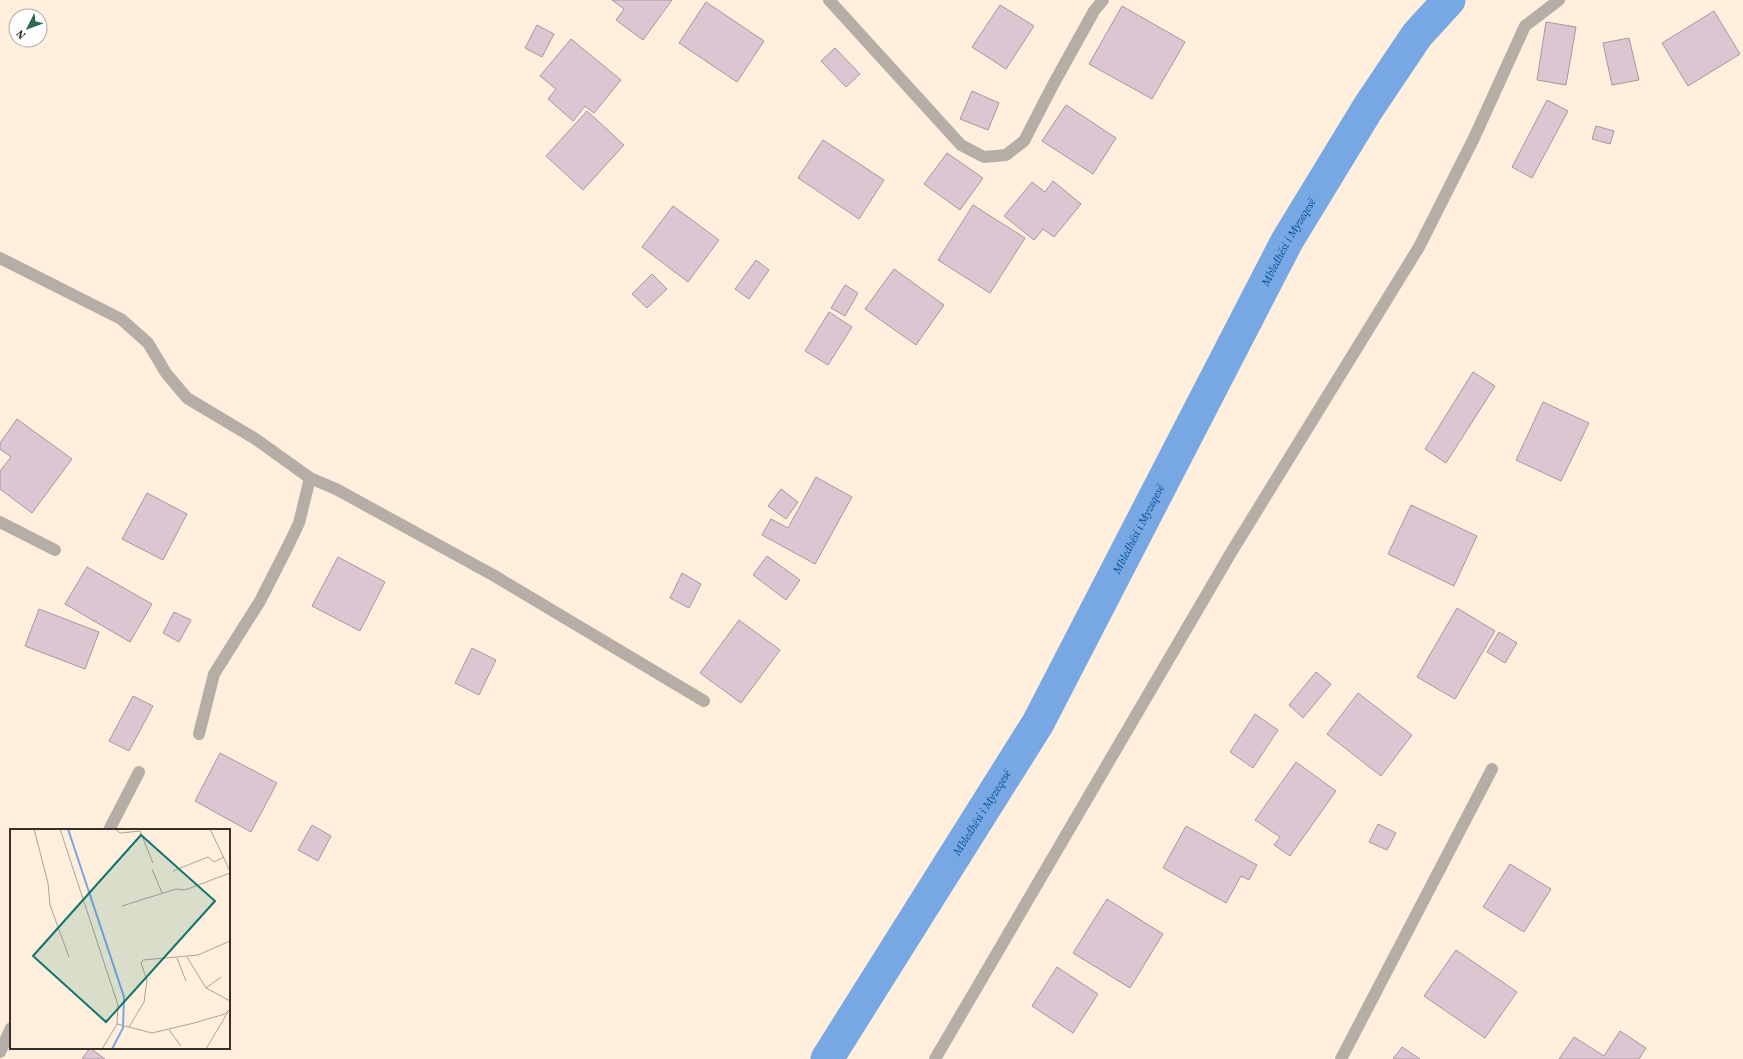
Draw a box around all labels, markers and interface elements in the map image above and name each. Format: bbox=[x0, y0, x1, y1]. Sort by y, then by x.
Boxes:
north arrow bbox=[8, 8, 48, 48]
text: N bbox=[13, 26, 29, 42]
water label: Mbledhësi i Myzeqesë bbox=[1258, 194, 1320, 289]
water label: Mbledhësi i Myzeqesë bbox=[1109, 481, 1168, 577]
water label: Mbledhësi i Myzeqesë bbox=[949, 766, 1015, 859]
inset map bbox=[10, 829, 230, 1049]

